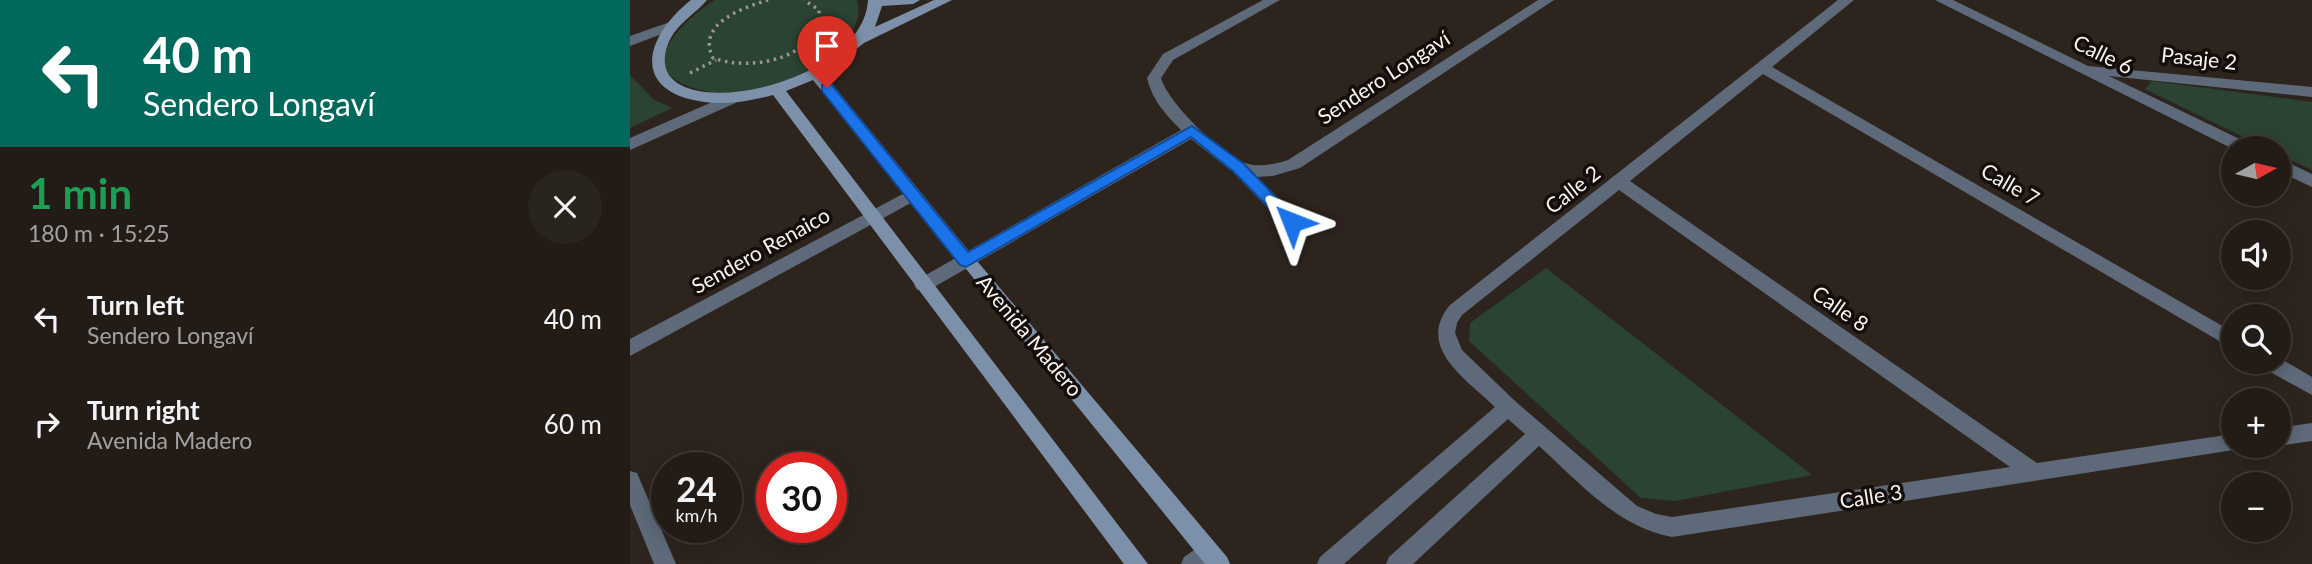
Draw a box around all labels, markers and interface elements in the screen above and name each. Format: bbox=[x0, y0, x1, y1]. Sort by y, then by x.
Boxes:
pin bbox=[797, 16, 857, 88]
street label: Sendero Longaví bbox=[1313, 24, 1455, 129]
text: 40 m bbox=[143, 25, 253, 83]
icon: arrive bbox=[808, 27, 846, 65]
icon: left bbox=[28, 28, 119, 119]
street label: Calle 6 bbox=[2070, 29, 2137, 79]
street label: Pasaje 2 bbox=[2160, 41, 2238, 74]
text: Sendero Longaví bbox=[143, 84, 375, 123]
north arrow bbox=[2221, 136, 2291, 206]
map controls bbox=[2221, 136, 2291, 542]
street label: Calle 7 bbox=[1977, 157, 2044, 210]
street label: Calle 2 bbox=[1540, 160, 1605, 218]
text: 1 min bbox=[28, 168, 132, 218]
button: close bbox=[528, 170, 602, 244]
position arrow bbox=[1255, 185, 1329, 259]
street label: Sendero Renaico bbox=[687, 201, 834, 298]
text: 180 m · 15:25 bbox=[28, 219, 170, 247]
button: sound bbox=[2221, 220, 2291, 290]
street label: Avenida Madero bbox=[972, 269, 1088, 401]
street label: Calle 8 bbox=[1808, 279, 1874, 336]
text: Turn left bbox=[87, 289, 184, 321]
icon: left bbox=[28, 300, 66, 338]
text: 40 m bbox=[544, 303, 602, 335]
button: search bbox=[2221, 304, 2291, 374]
text: Sendero Longaví bbox=[87, 321, 254, 349]
button: + bbox=[2221, 388, 2291, 458]
text: Turn right bbox=[87, 394, 200, 426]
icon: right bbox=[28, 405, 66, 443]
text: 60 m bbox=[544, 408, 602, 440]
text: Avenida Madero bbox=[87, 426, 252, 454]
speed limit sign: 30 bbox=[756, 452, 847, 543]
text: 24 bbox=[676, 467, 717, 509]
button: − bbox=[2221, 472, 2291, 542]
street label: Calle 3 bbox=[1838, 478, 1904, 513]
text: km/h bbox=[675, 504, 718, 526]

